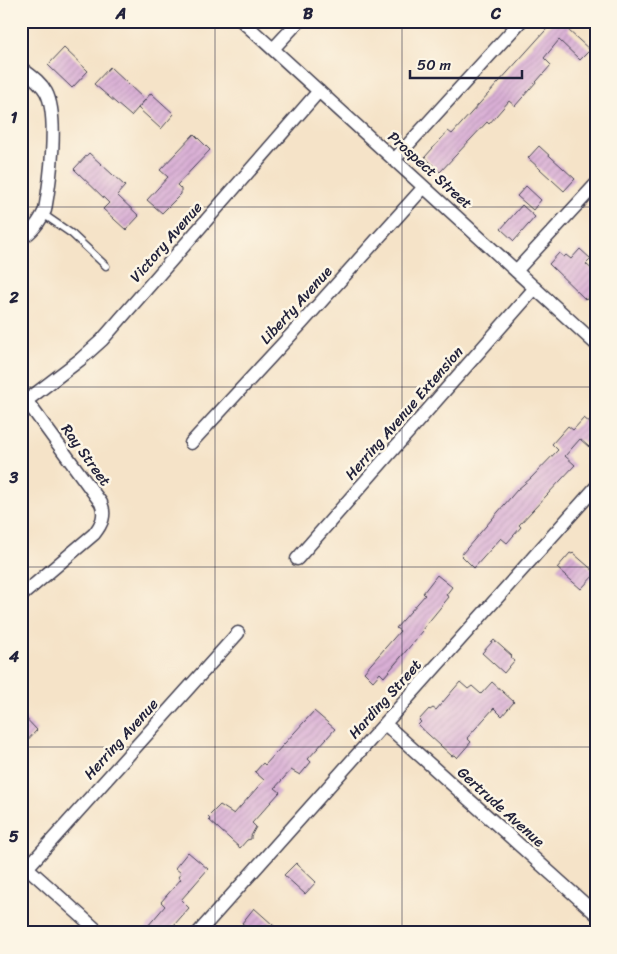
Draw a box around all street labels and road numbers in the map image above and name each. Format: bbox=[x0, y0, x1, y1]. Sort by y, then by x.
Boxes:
street label: Prospect Street bbox=[382, 125, 479, 216]
street label: Victory Avenue bbox=[123, 195, 209, 288]
street label: Liberty Avenue bbox=[253, 260, 339, 350]
street label: Herring Avenue Extension bbox=[338, 340, 470, 486]
street label: Ray Street bbox=[54, 418, 118, 492]
street label: Harding Street bbox=[342, 653, 428, 745]
street label: Herring Avenue bbox=[77, 692, 165, 786]
street label: Gertrude Avenue bbox=[451, 760, 551, 854]

